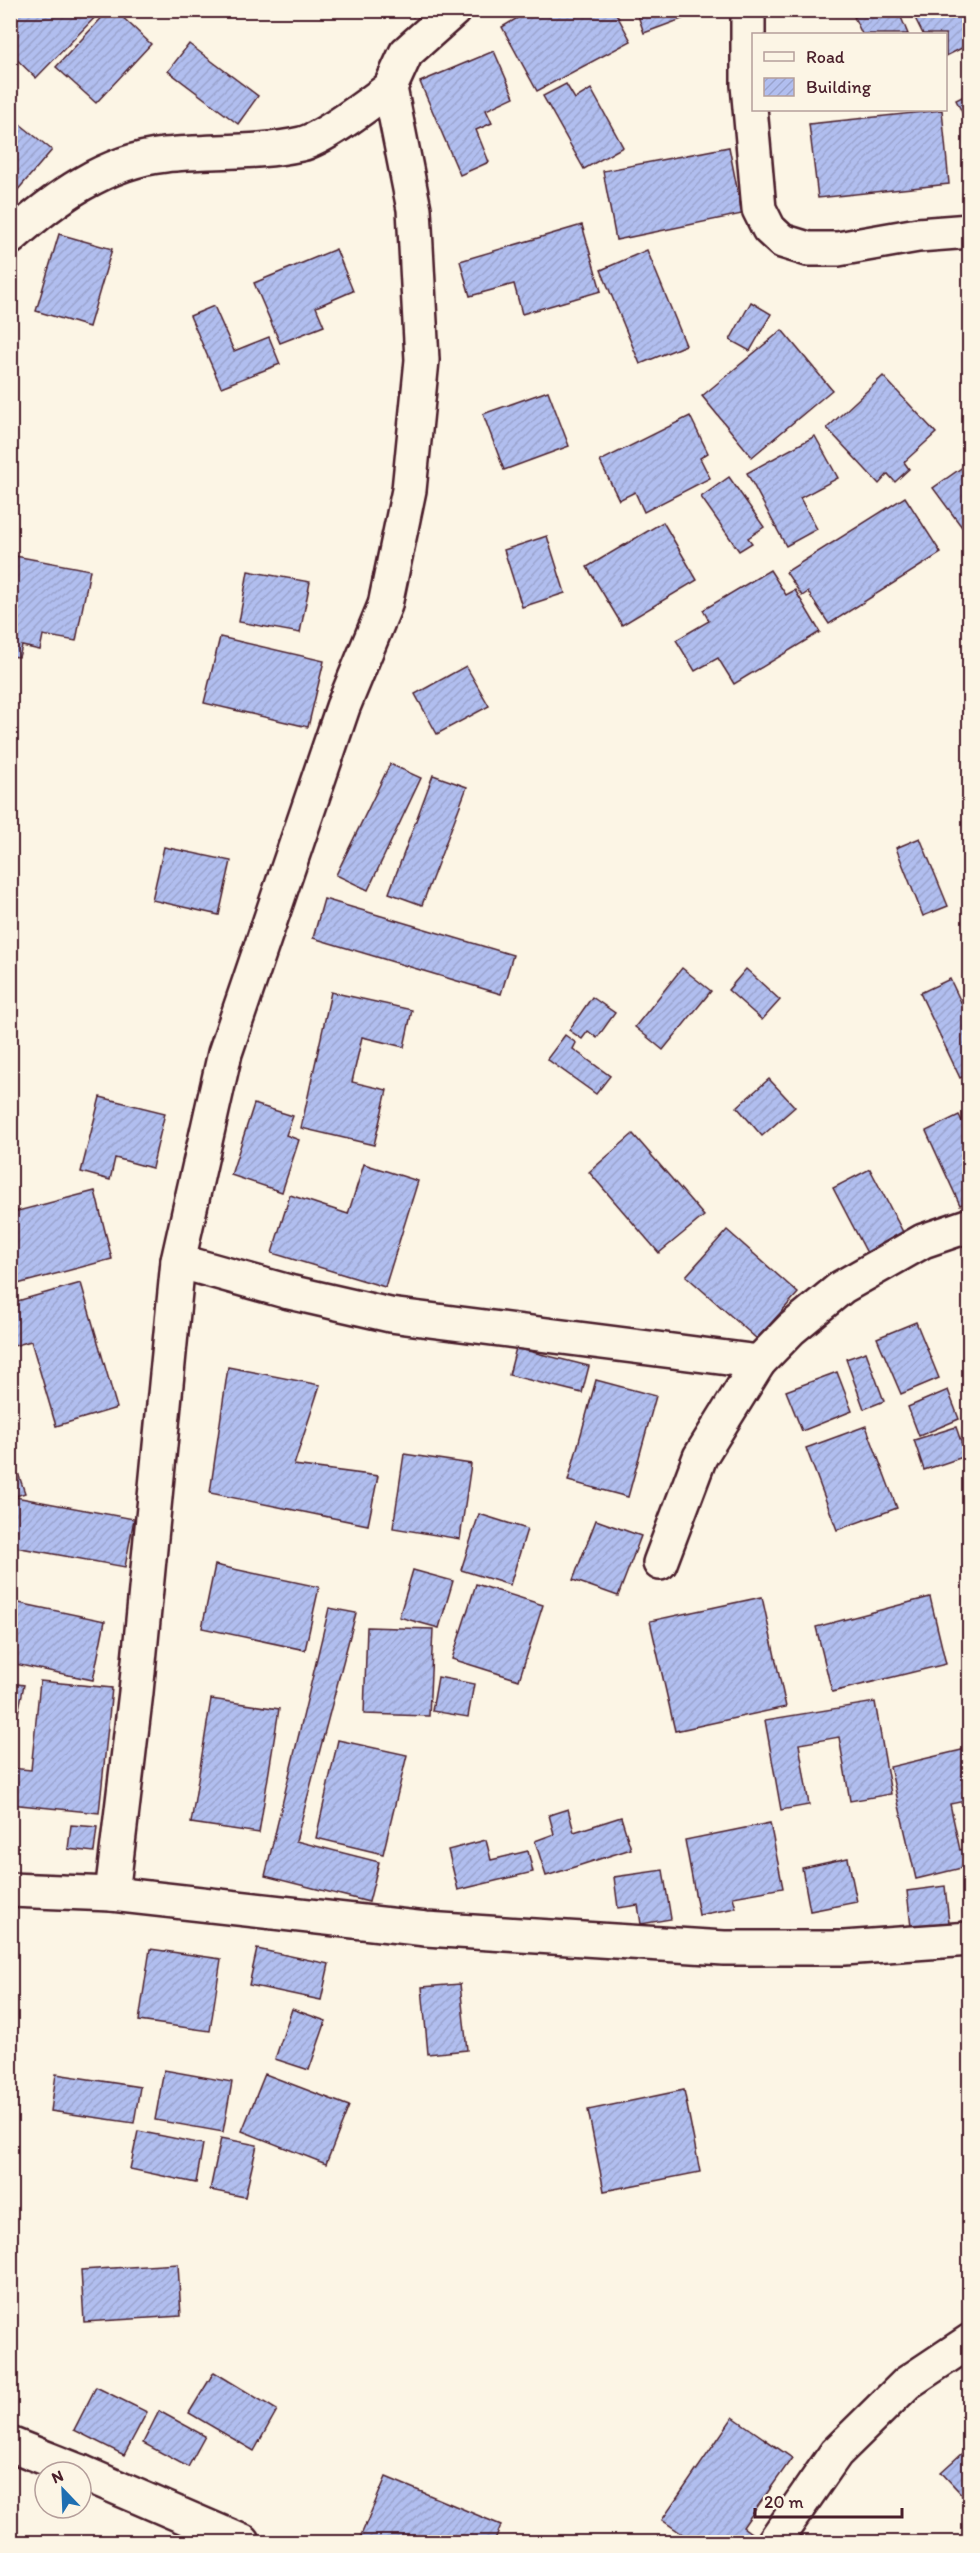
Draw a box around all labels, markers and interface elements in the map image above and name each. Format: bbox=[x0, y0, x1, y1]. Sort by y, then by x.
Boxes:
legend bbox=[752, 33, 947, 111]
text: Road bbox=[806, 46, 845, 68]
text: Building bbox=[806, 76, 872, 98]
north arrow bbox=[33, 2460, 93, 2520]
text: N bbox=[49, 2466, 66, 2488]
scale bar bbox=[755, 2481, 902, 2519]
text: 20 m bbox=[764, 2491, 804, 2513]

